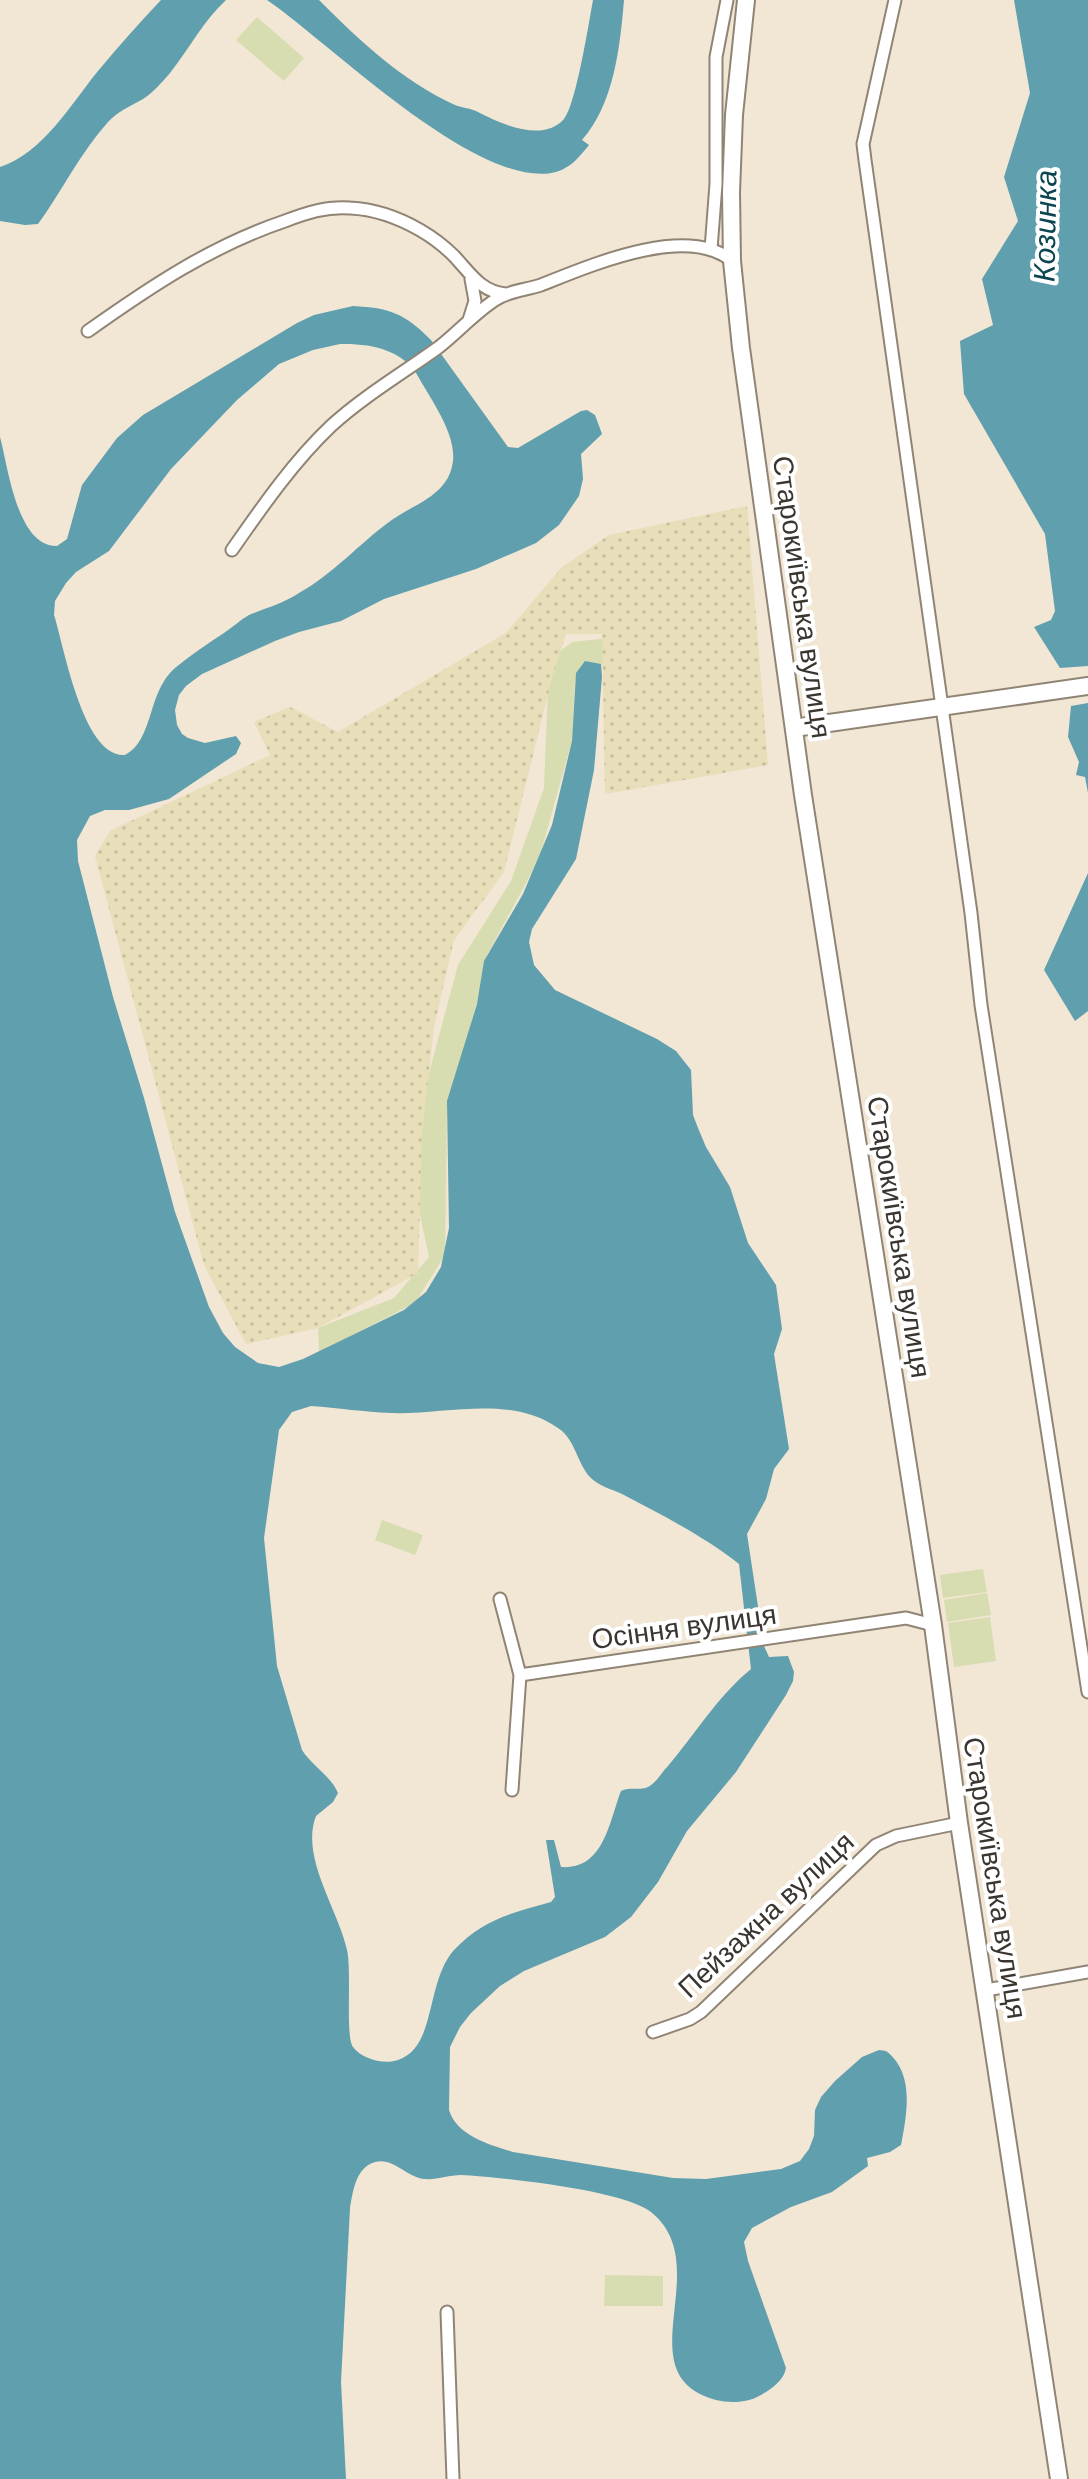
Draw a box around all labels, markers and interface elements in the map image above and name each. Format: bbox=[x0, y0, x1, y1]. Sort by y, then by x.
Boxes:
water label: Козинка bbox=[1025, 170, 1065, 282]
street label: Старокиївська вулиця bbox=[764, 453, 840, 741]
street label: Старокиївська вулиця bbox=[858, 1093, 940, 1381]
street label: Осіння вулиця bbox=[589, 1596, 779, 1658]
street label: Старокиївська вулиця bbox=[954, 1734, 1036, 2022]
street label: Пейзажна вулиця bbox=[670, 1824, 862, 2006]

